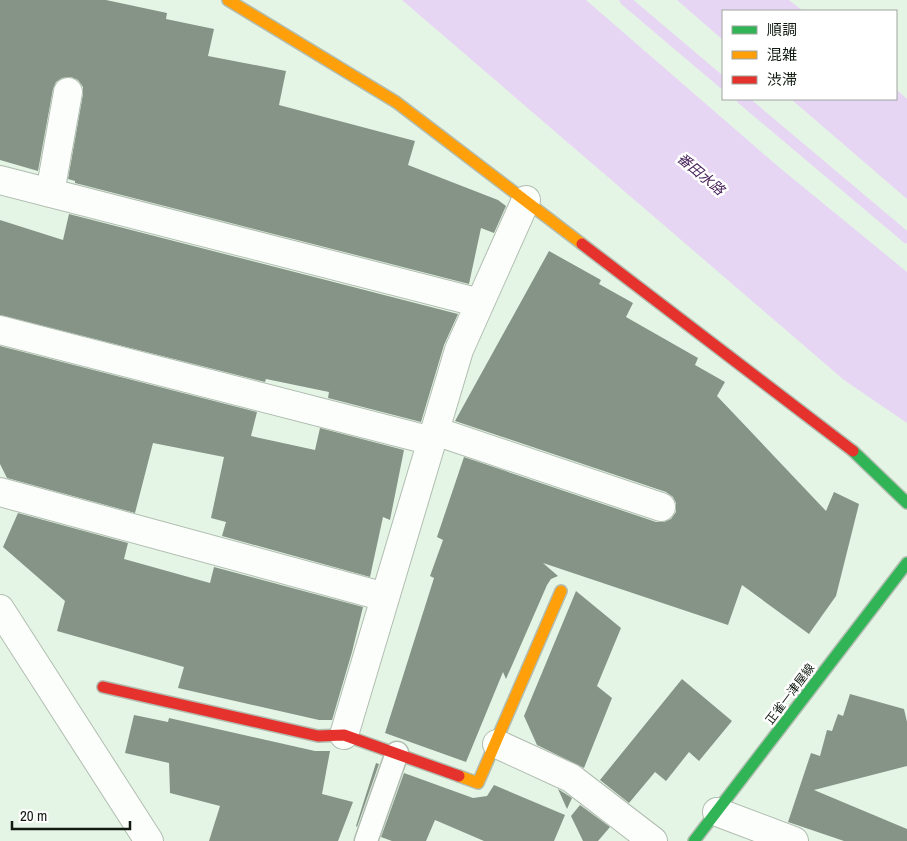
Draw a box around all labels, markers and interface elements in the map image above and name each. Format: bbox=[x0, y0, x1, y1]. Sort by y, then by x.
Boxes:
legend bbox=[722, 10, 897, 100]
text: 順調 bbox=[767, 19, 797, 40]
text: 混雑 bbox=[767, 44, 797, 65]
text: 渋滞 bbox=[767, 69, 797, 90]
water label: 番田水路 bbox=[674, 149, 729, 200]
street label: 正雀一津屋線 bbox=[762, 660, 818, 728]
scale bar bbox=[12, 798, 130, 830]
text: 20 m bbox=[20, 805, 47, 826]

